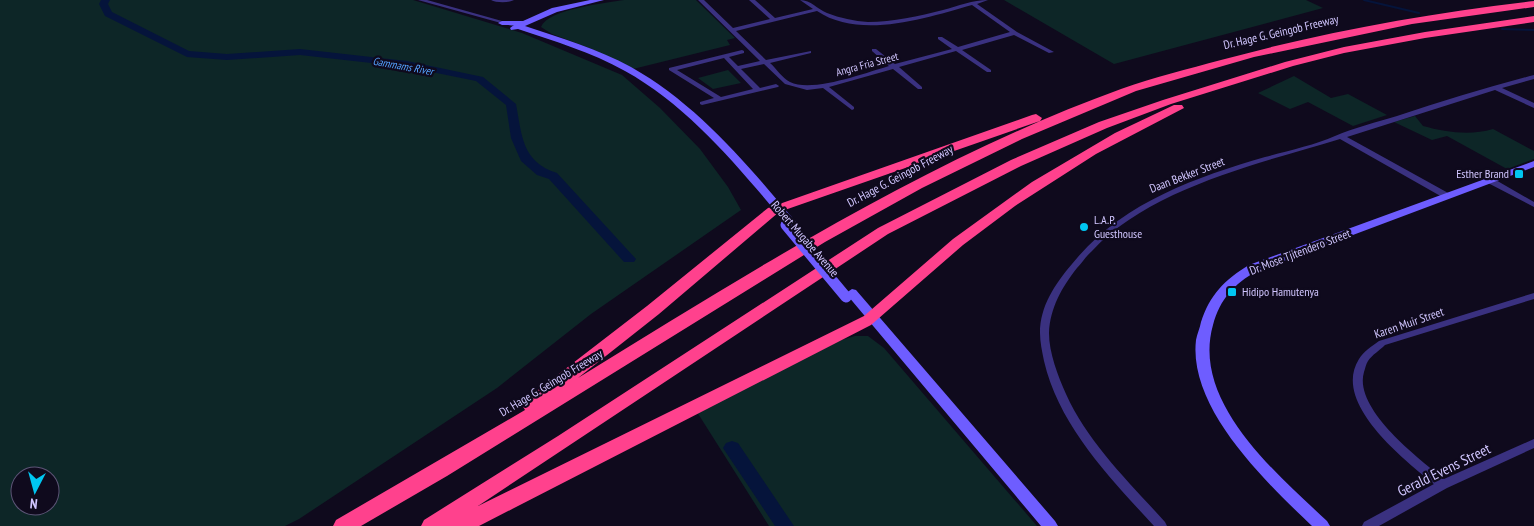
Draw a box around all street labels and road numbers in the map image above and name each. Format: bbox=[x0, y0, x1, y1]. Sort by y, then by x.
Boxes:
street label: Dr. Hage G. Geingob Freeway bbox=[1222, 11, 1340, 52]
street label: Angra Fria Street bbox=[834, 49, 900, 79]
street label: Dr. Hage G. Geingob Freeway bbox=[844, 141, 956, 210]
street label: Daan Bekker Street bbox=[1147, 153, 1227, 196]
street label: Robert Mugabe Avenue bbox=[768, 198, 842, 280]
street label: Dr. Mose Tjitendero Street bbox=[1247, 225, 1353, 278]
street label: Karen Muir Street bbox=[1372, 303, 1446, 341]
street label: Dr. Hage G. Geingob Freeway bbox=[496, 346, 605, 419]
street label: Gerald Evens Street bbox=[1394, 439, 1493, 500]

